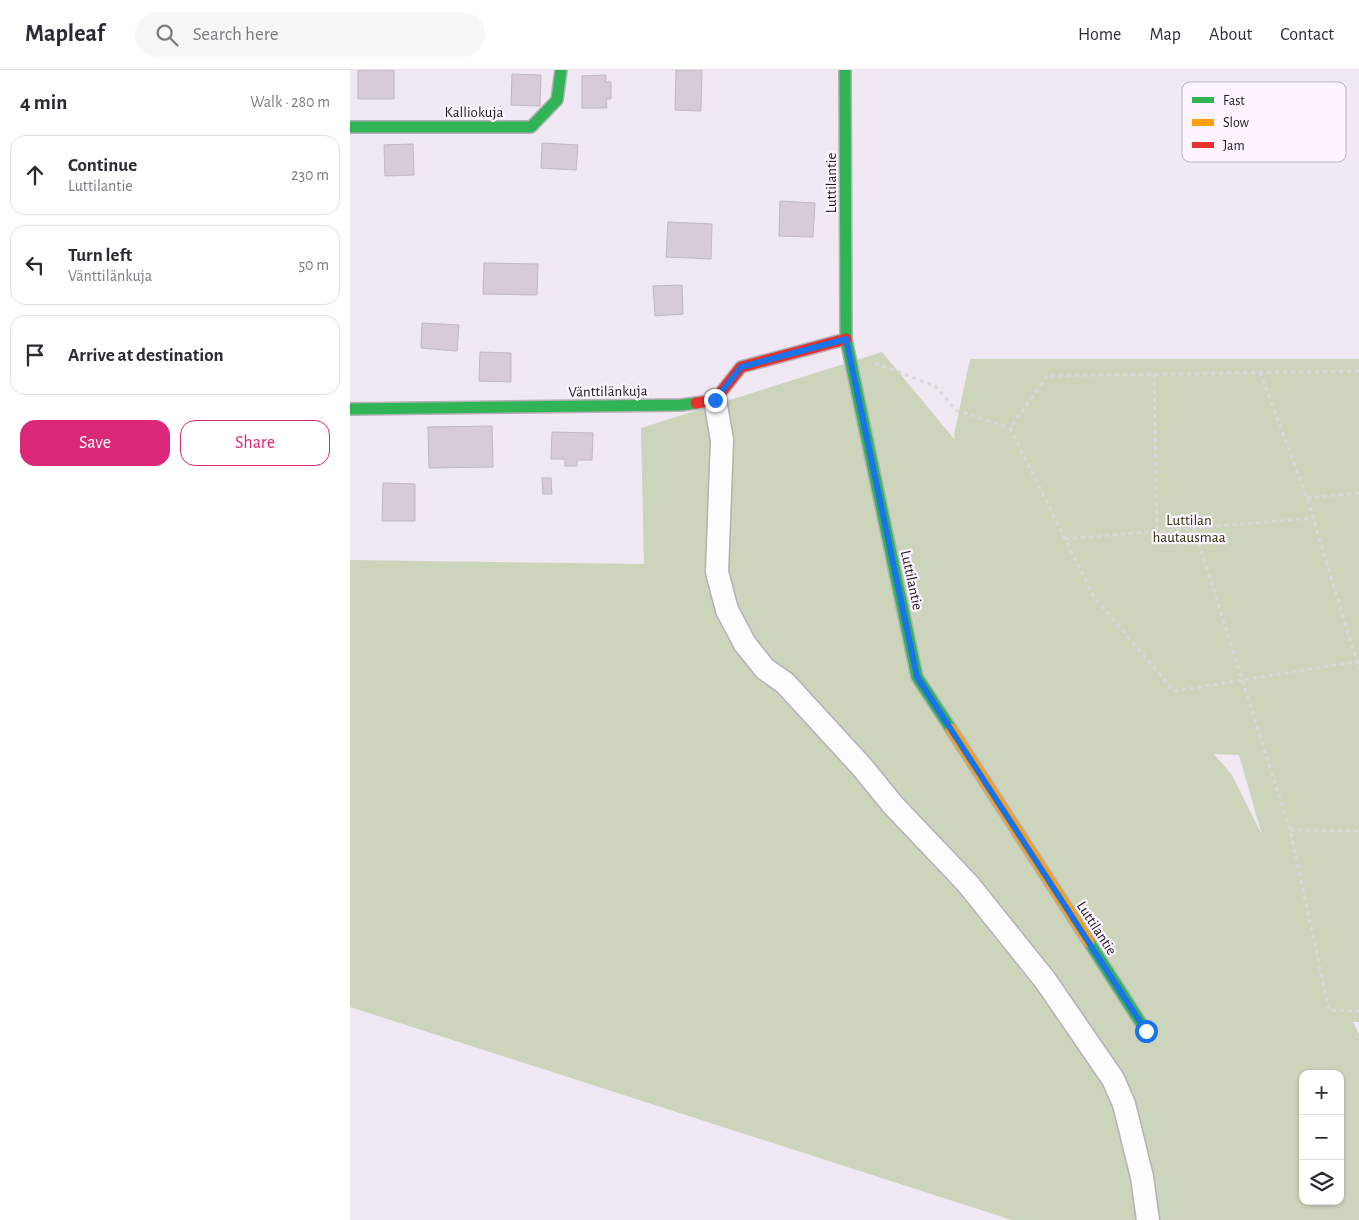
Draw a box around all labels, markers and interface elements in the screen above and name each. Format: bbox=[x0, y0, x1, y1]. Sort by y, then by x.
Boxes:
search box bbox=[135, 12, 485, 57]
icon: search bbox=[153, 21, 181, 49]
text: Mapleaf bbox=[25, 22, 105, 46]
text: Search here bbox=[193, 25, 279, 44]
text: Home bbox=[1078, 26, 1121, 44]
text: Map bbox=[1149, 26, 1181, 44]
text: About bbox=[1209, 26, 1252, 44]
text: Contact bbox=[1280, 26, 1334, 44]
legend bbox=[1182, 82, 1346, 162]
text: 4 min bbox=[20, 92, 67, 113]
text: Walk · 280 m bbox=[250, 94, 330, 110]
text: Fast bbox=[1223, 94, 1245, 108]
street label: Kalliokuja bbox=[445, 105, 503, 120]
text: Slow bbox=[1223, 116, 1250, 130]
text: Jam bbox=[1223, 139, 1245, 153]
street label: Luttilantie bbox=[824, 153, 839, 213]
text: Continue bbox=[68, 156, 137, 175]
icon: ahead bbox=[21, 161, 49, 189]
text: 230 m bbox=[291, 167, 329, 183]
text: Luttilantie bbox=[68, 178, 133, 194]
text: Turn left bbox=[68, 246, 132, 265]
icon: left bbox=[21, 251, 49, 279]
text: 50 m bbox=[298, 257, 329, 273]
text: Vänttilänkuja bbox=[68, 268, 152, 284]
icon: arrive bbox=[21, 341, 49, 369]
text: Arrive at destination bbox=[68, 346, 224, 365]
street label: Vänttilänkuja bbox=[568, 383, 648, 400]
route end bbox=[704, 389, 727, 412]
button: Save bbox=[20, 420, 170, 466]
button: Share bbox=[180, 420, 330, 466]
park label: Luttilan hautausmaa bbox=[1152, 513, 1226, 545]
street label: Luttilantie bbox=[898, 549, 925, 611]
street label: Luttilantie bbox=[1074, 899, 1119, 958]
route start bbox=[1135, 1020, 1158, 1043]
map controls bbox=[1299, 1070, 1344, 1205]
button: + bbox=[1299, 1070, 1344, 1115]
button: − bbox=[1299, 1115, 1344, 1160]
button: layers bbox=[1299, 1160, 1344, 1205]

